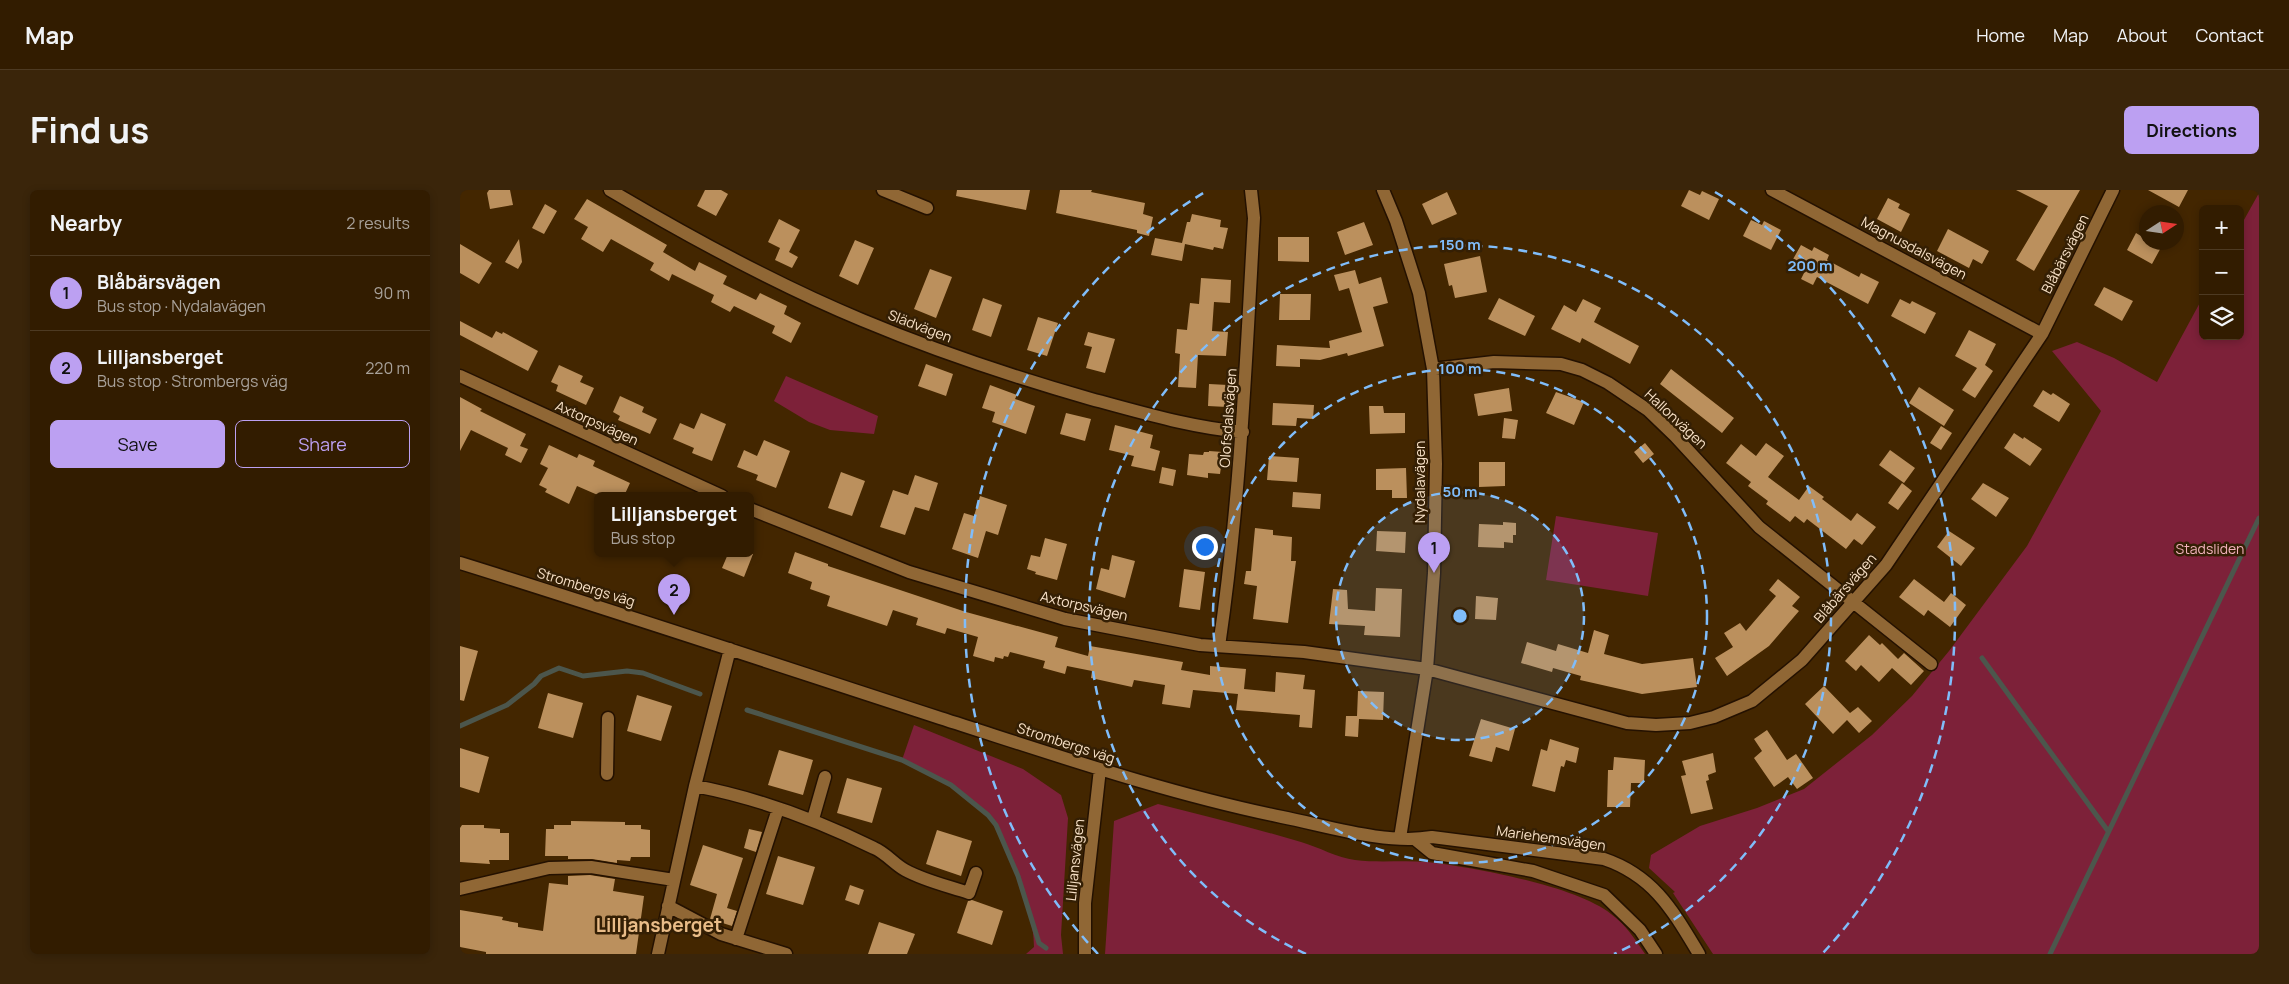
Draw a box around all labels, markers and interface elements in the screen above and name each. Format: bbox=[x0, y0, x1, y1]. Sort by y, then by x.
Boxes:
text: Map bbox=[25, 18, 74, 51]
text: Home bbox=[1976, 23, 2025, 47]
text: Map bbox=[2053, 23, 2089, 47]
text: About bbox=[2117, 23, 2167, 47]
text: Contact bbox=[2195, 23, 2264, 47]
text: Find us bbox=[30, 106, 149, 154]
button: Directions bbox=[2124, 106, 2259, 154]
north arrow bbox=[2139, 205, 2184, 250]
map controls bbox=[2199, 205, 2244, 340]
button: + bbox=[2199, 205, 2244, 250]
text: Nearby bbox=[50, 209, 122, 237]
street label: Blåbärsvägen bbox=[2036, 211, 2093, 297]
text: 2 results bbox=[346, 212, 410, 234]
street label: Magnusdalsvägen bbox=[1858, 212, 1970, 283]
text: 150 m bbox=[1439, 234, 1481, 255]
button: − bbox=[2199, 250, 2244, 295]
text: 200 m bbox=[1787, 255, 1833, 276]
text: Blåbärsvägen bbox=[97, 269, 221, 295]
text: 1 bbox=[62, 282, 70, 304]
text: 90 m bbox=[374, 282, 410, 304]
text: Bus stop · Nydalavägen bbox=[97, 295, 266, 317]
button: layers bbox=[2199, 295, 2244, 340]
street label: Slädvägen bbox=[885, 305, 955, 346]
text: Lilljansberget bbox=[97, 344, 223, 370]
text: 2 bbox=[61, 357, 71, 379]
text: 220 m bbox=[365, 357, 410, 379]
text: 100 m bbox=[1439, 358, 1481, 379]
street label: Olofsdalsvägen bbox=[1215, 368, 1240, 468]
text: Bus stop · Strombergs väg bbox=[97, 370, 288, 392]
street label: Hallonvägen bbox=[1641, 385, 1712, 453]
street label: Axtorpsvägen bbox=[553, 396, 642, 449]
button: Save bbox=[50, 420, 225, 468]
button: Share bbox=[235, 420, 410, 468]
street label: Nydalavägen bbox=[1410, 441, 1429, 523]
text: 50 m bbox=[1442, 481, 1478, 502]
popup bbox=[594, 492, 754, 557]
text: Lilljansberget bbox=[611, 501, 737, 527]
text: Bus stop bbox=[611, 527, 675, 549]
pin: 1 bbox=[1418, 532, 1450, 573]
your location bbox=[1192, 534, 1218, 560]
park label: Stadsliden bbox=[2176, 539, 2244, 558]
street label: Blåbärsvägen bbox=[1809, 549, 1880, 627]
street label: Strombergs väg bbox=[535, 563, 638, 610]
pin: 2 bbox=[658, 574, 690, 615]
street label: Axtorpsvägen bbox=[1038, 586, 1130, 625]
centre of rings bbox=[1451, 607, 1469, 625]
street label: Strombergs väg bbox=[1015, 718, 1117, 767]
street label: Lilljansvägen bbox=[1061, 818, 1088, 902]
street label: Mariehemsvägen bbox=[1495, 820, 1607, 855]
district label: Lilljansberget bbox=[596, 912, 722, 938]

